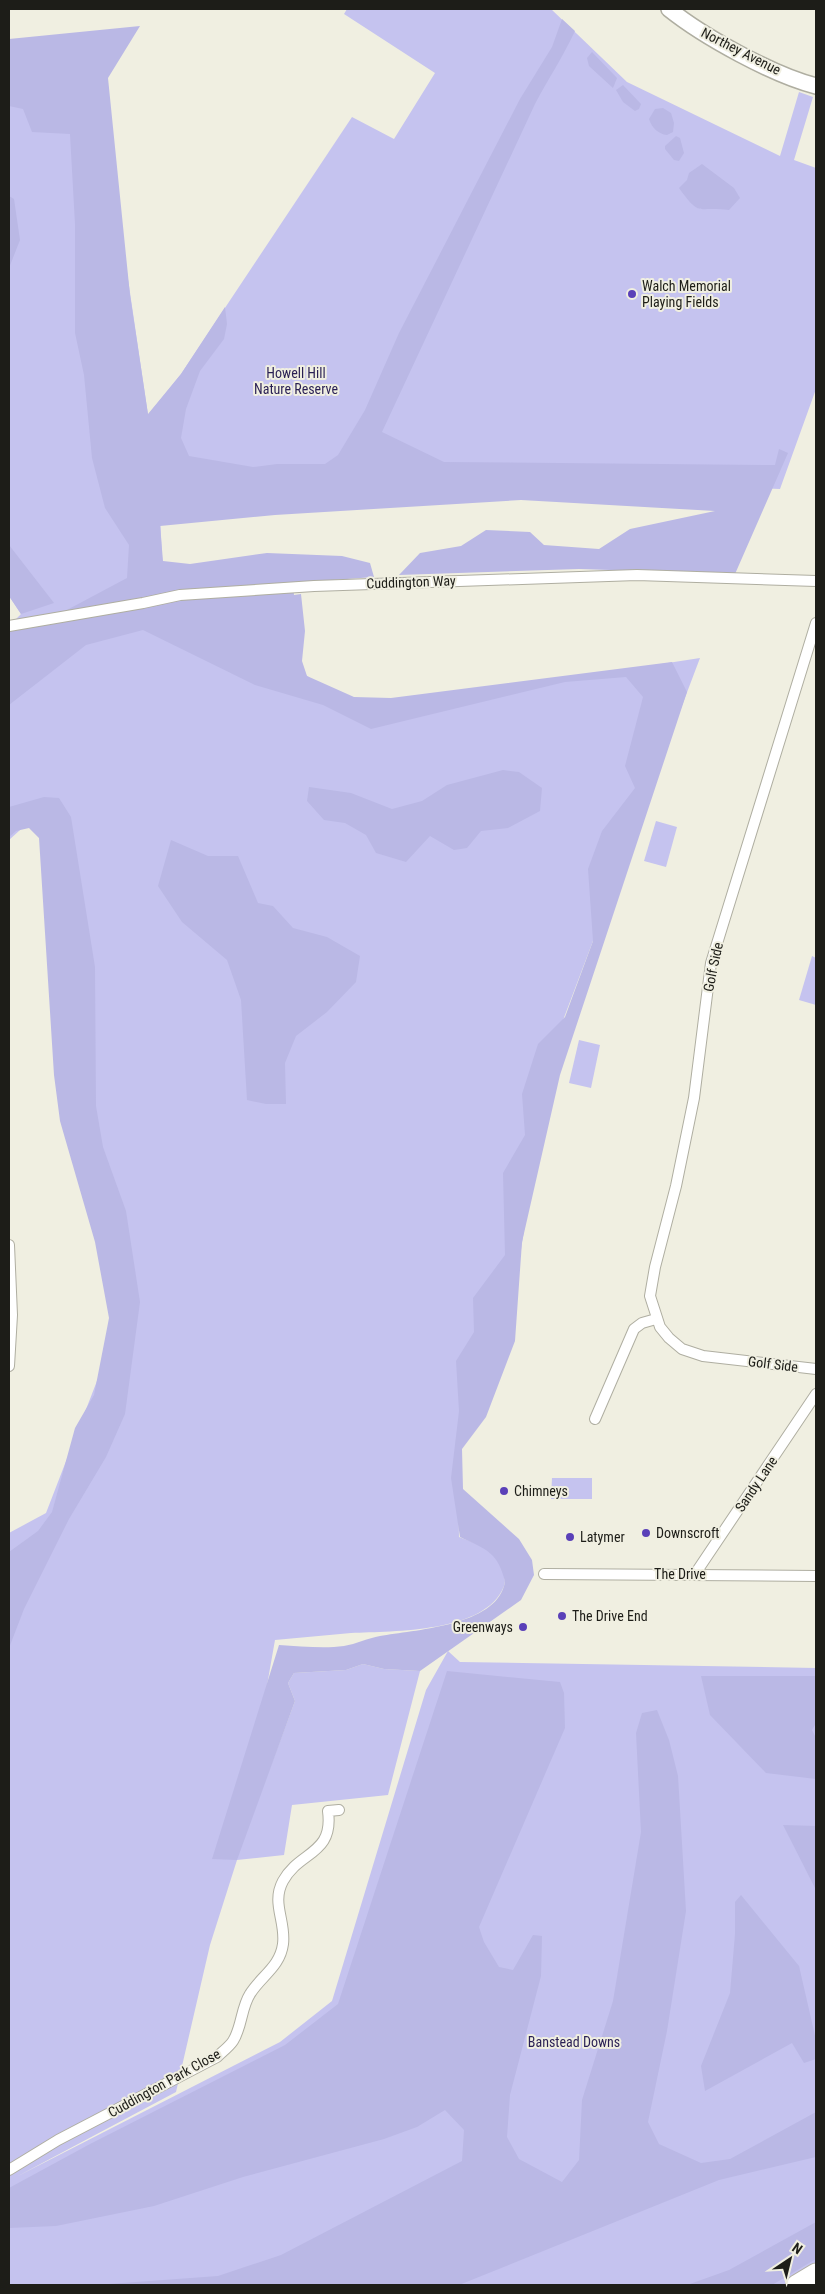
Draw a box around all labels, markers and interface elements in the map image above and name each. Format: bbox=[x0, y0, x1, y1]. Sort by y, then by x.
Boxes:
street label: Northey Avenue bbox=[699, 24, 784, 78]
place label: Walch Memorial Playing Fields bbox=[642, 278, 731, 310]
marker: Walch Memorial Playing Fields bbox=[626, 288, 638, 300]
park label: Howell Hill Nature Reserve bbox=[254, 365, 338, 397]
street label: Cuddington Way bbox=[366, 572, 456, 592]
street label: Golf Side bbox=[700, 940, 726, 993]
street label: Golf Side bbox=[747, 1353, 799, 1375]
street label: Sandy Lane bbox=[732, 1453, 781, 1515]
place label: Chimneys bbox=[514, 1483, 568, 1499]
marker: Chimneys bbox=[498, 1485, 510, 1497]
place label: Downscroft bbox=[656, 1525, 719, 1541]
marker: Downscroft bbox=[640, 1527, 652, 1539]
place label: Latymer bbox=[580, 1529, 625, 1545]
marker: Latymer bbox=[564, 1531, 576, 1543]
street label: The Drive bbox=[654, 1566, 706, 1582]
place label: The Drive End bbox=[572, 1608, 648, 1624]
marker: The Drive End bbox=[556, 1610, 568, 1622]
place label: Greenways bbox=[453, 1619, 513, 1635]
marker: Greenways bbox=[517, 1621, 529, 1633]
park label: Banstead Downs bbox=[528, 2034, 620, 2050]
street label: Cuddington Park Close bbox=[105, 2045, 223, 2120]
north arrow bbox=[765, 2234, 815, 2284]
text: N bbox=[789, 2239, 806, 2257]

